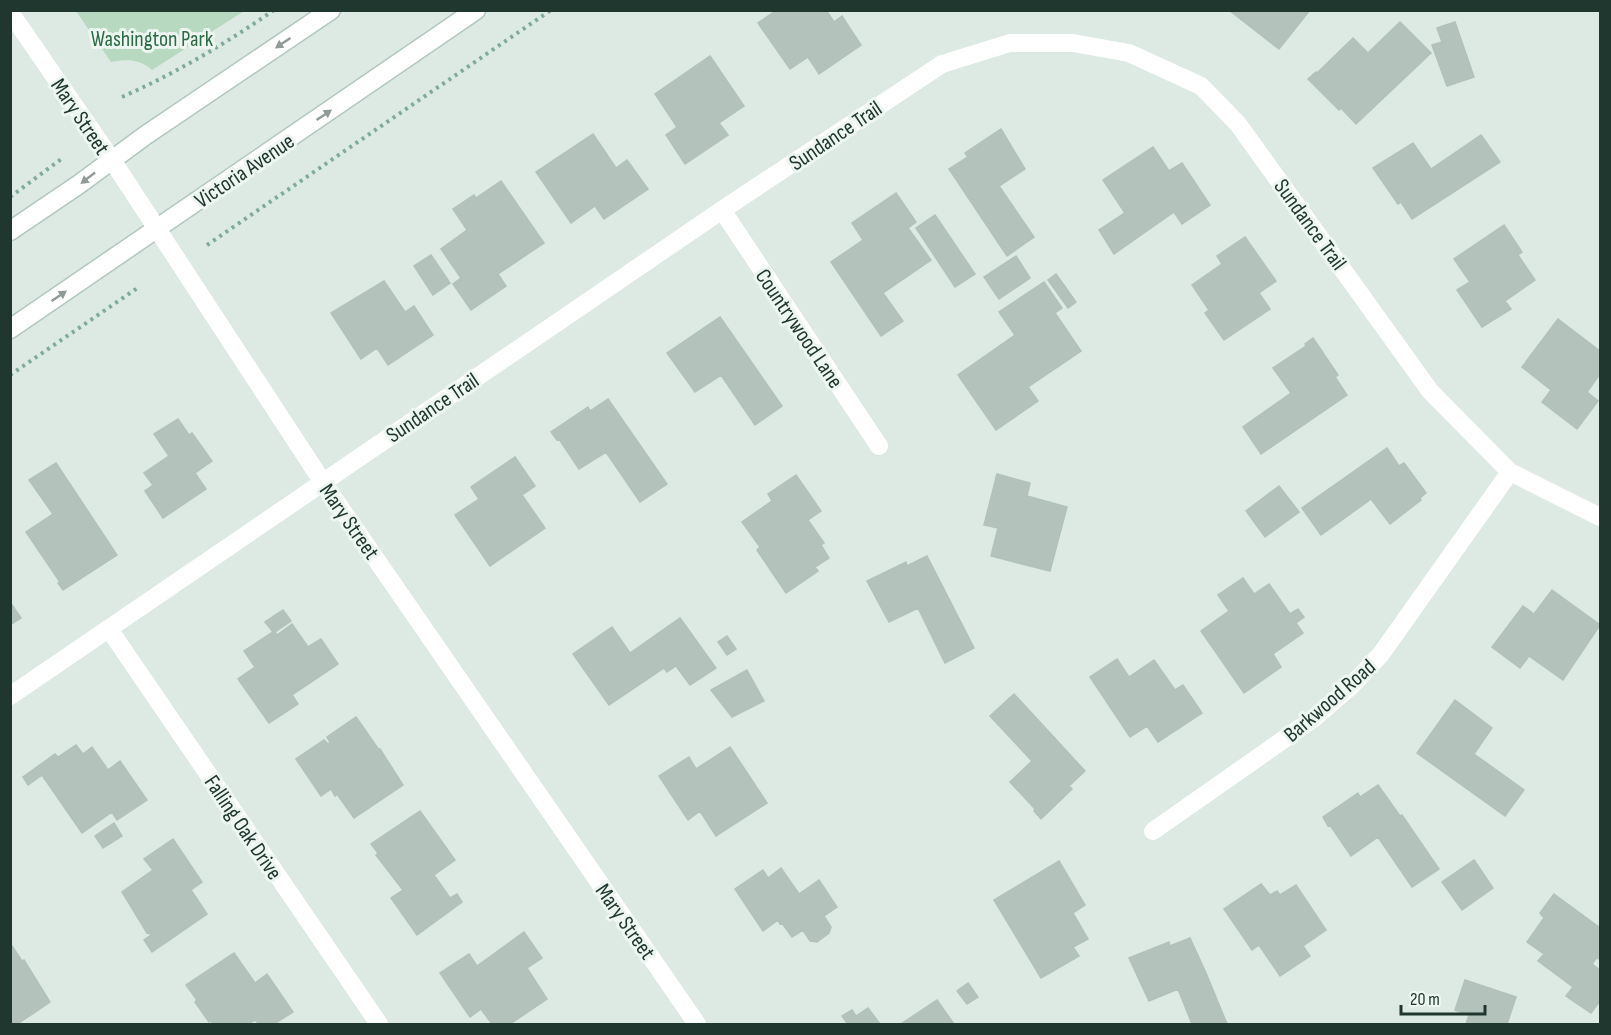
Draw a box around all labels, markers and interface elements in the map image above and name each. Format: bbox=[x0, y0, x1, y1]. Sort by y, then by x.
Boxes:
park label: Washington Park bbox=[91, 26, 214, 53]
one-way arrow bbox=[275, 37, 291, 49]
street label: Mary Street bbox=[44, 73, 115, 160]
street label: Sundance Trail bbox=[784, 95, 887, 177]
one-way arrow bbox=[316, 110, 332, 121]
street label: Victoria Avenue bbox=[190, 128, 300, 214]
one-way arrow bbox=[80, 172, 96, 185]
street label: Sundance Trail bbox=[1268, 174, 1352, 276]
street label: Countrywood Lane bbox=[749, 264, 849, 394]
one-way arrow bbox=[51, 291, 67, 302]
street label: Sundance Trail bbox=[381, 367, 484, 449]
street label: Mary Street bbox=[313, 479, 385, 565]
street label: Barkwood Road bbox=[1279, 654, 1381, 748]
street label: Falling Oak Drive bbox=[198, 770, 288, 885]
street label: Mary Street bbox=[589, 879, 661, 965]
scale bar bbox=[1401, 978, 1485, 1016]
text: 20 m bbox=[1410, 989, 1440, 1010]

